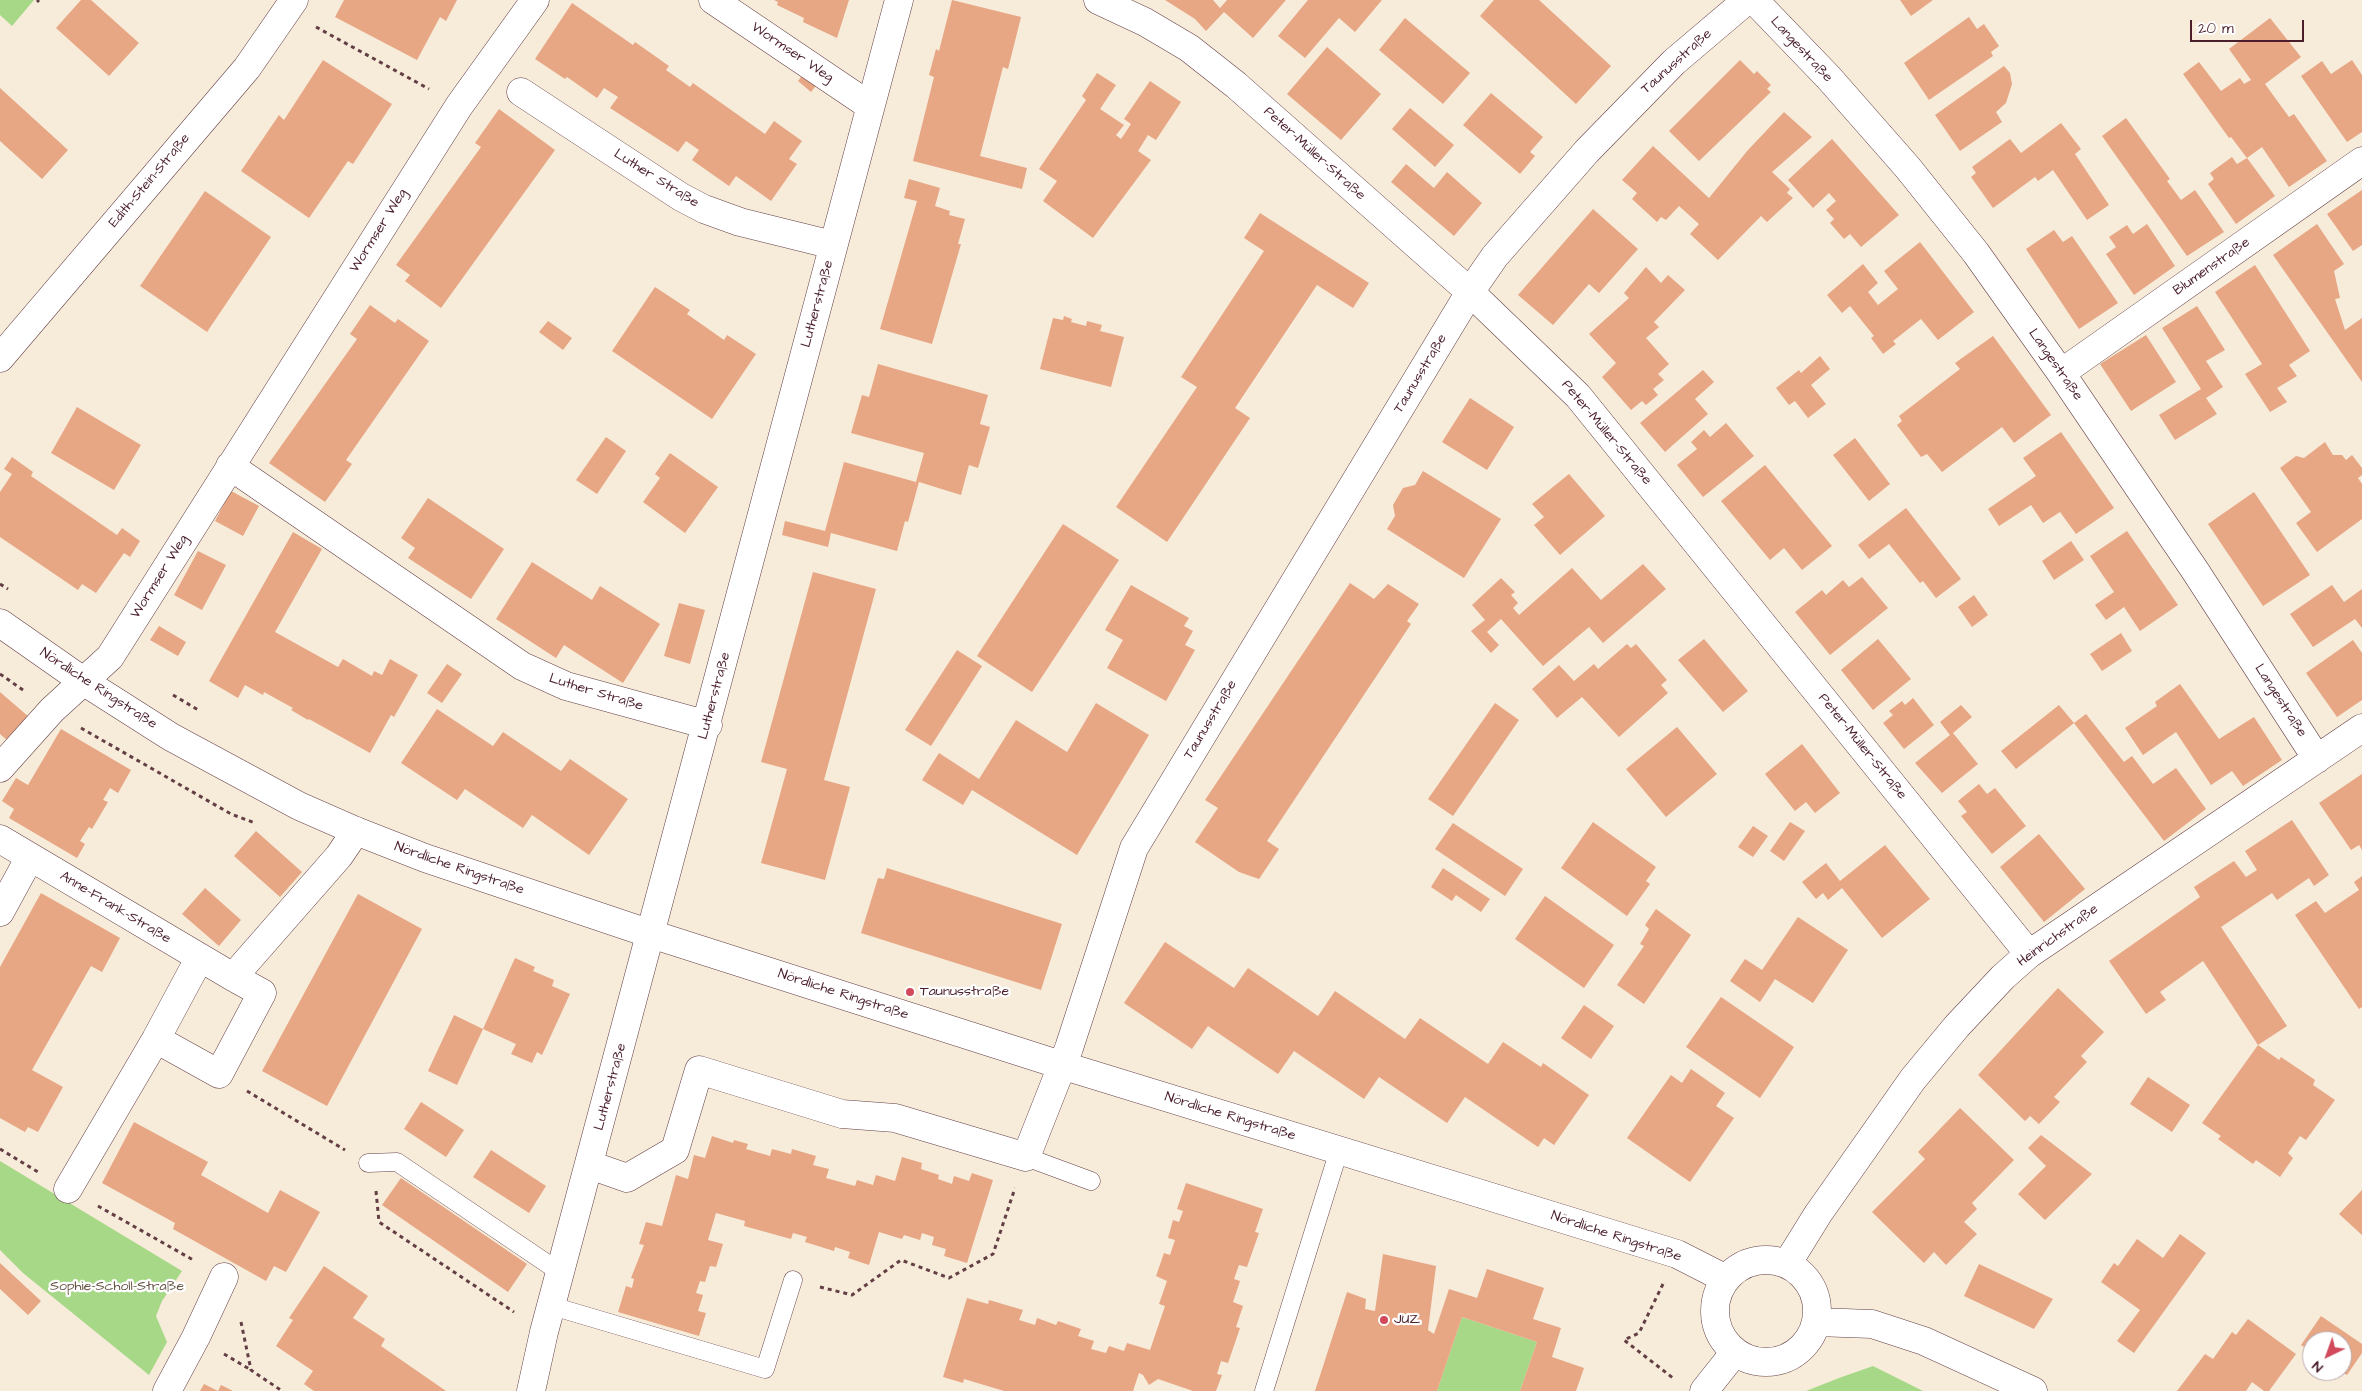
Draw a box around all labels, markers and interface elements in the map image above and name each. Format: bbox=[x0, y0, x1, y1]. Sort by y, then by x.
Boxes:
scale bar bbox=[2192, 10, 2306, 42]
street label: Langestraße bbox=[1766, 14, 1836, 86]
text: 20 m bbox=[2198, 18, 2234, 39]
street label: Wormser Weg bbox=[748, 19, 836, 87]
street label: Taunusstraße bbox=[1638, 26, 1716, 98]
street label: Peter-Müller-Straße bbox=[1259, 104, 1369, 204]
street label: Edith-Stein-Straße bbox=[106, 131, 194, 231]
street label: Luther Straße bbox=[610, 146, 702, 212]
street label: Wormser Weg bbox=[347, 186, 411, 276]
street label: Blumenstraße bbox=[2170, 234, 2254, 300]
street label: Lutherstraße bbox=[798, 258, 838, 350]
street label: Langestraße bbox=[2024, 326, 2086, 404]
street label: Taunusstraße bbox=[1391, 331, 1451, 417]
street label: Peter-Müller-Straße bbox=[1557, 377, 1655, 489]
street label: Wormser Weg bbox=[128, 532, 192, 622]
street label: Nördliche Ringstraße bbox=[36, 645, 160, 733]
street label: Lutherstraße bbox=[695, 650, 735, 742]
street label: Langestraße bbox=[2250, 661, 2310, 741]
street label: Luther Straße bbox=[547, 671, 645, 715]
street label: Taunusstraße bbox=[1181, 677, 1241, 763]
street label: Peter-Müller-Straße bbox=[1814, 691, 1910, 803]
street label: Nördliche Ringstraße bbox=[392, 839, 526, 899]
street label: Anne-Frank-Straße bbox=[56, 868, 174, 948]
street label: Heinrichstraße bbox=[2014, 901, 2102, 971]
street label: Nördliche Ringstraße bbox=[776, 966, 910, 1024]
place label: Taunusstraße bbox=[920, 984, 1009, 1000]
marker: Taunusstraße bbox=[904, 986, 916, 998]
street label: Lutherstraße bbox=[591, 1041, 631, 1133]
street label: Nördliche Ringstraße bbox=[1162, 1089, 1298, 1145]
street label: Nördliche Ringstraße bbox=[1549, 1208, 1683, 1266]
park label: Sophie-Scholl-Straße bbox=[50, 1279, 184, 1295]
place label: JUZ bbox=[1394, 1312, 1420, 1328]
marker: JUZ bbox=[1378, 1314, 1390, 1326]
north arrow bbox=[2302, 1331, 2352, 1381]
text: N bbox=[2308, 1356, 2328, 1377]

